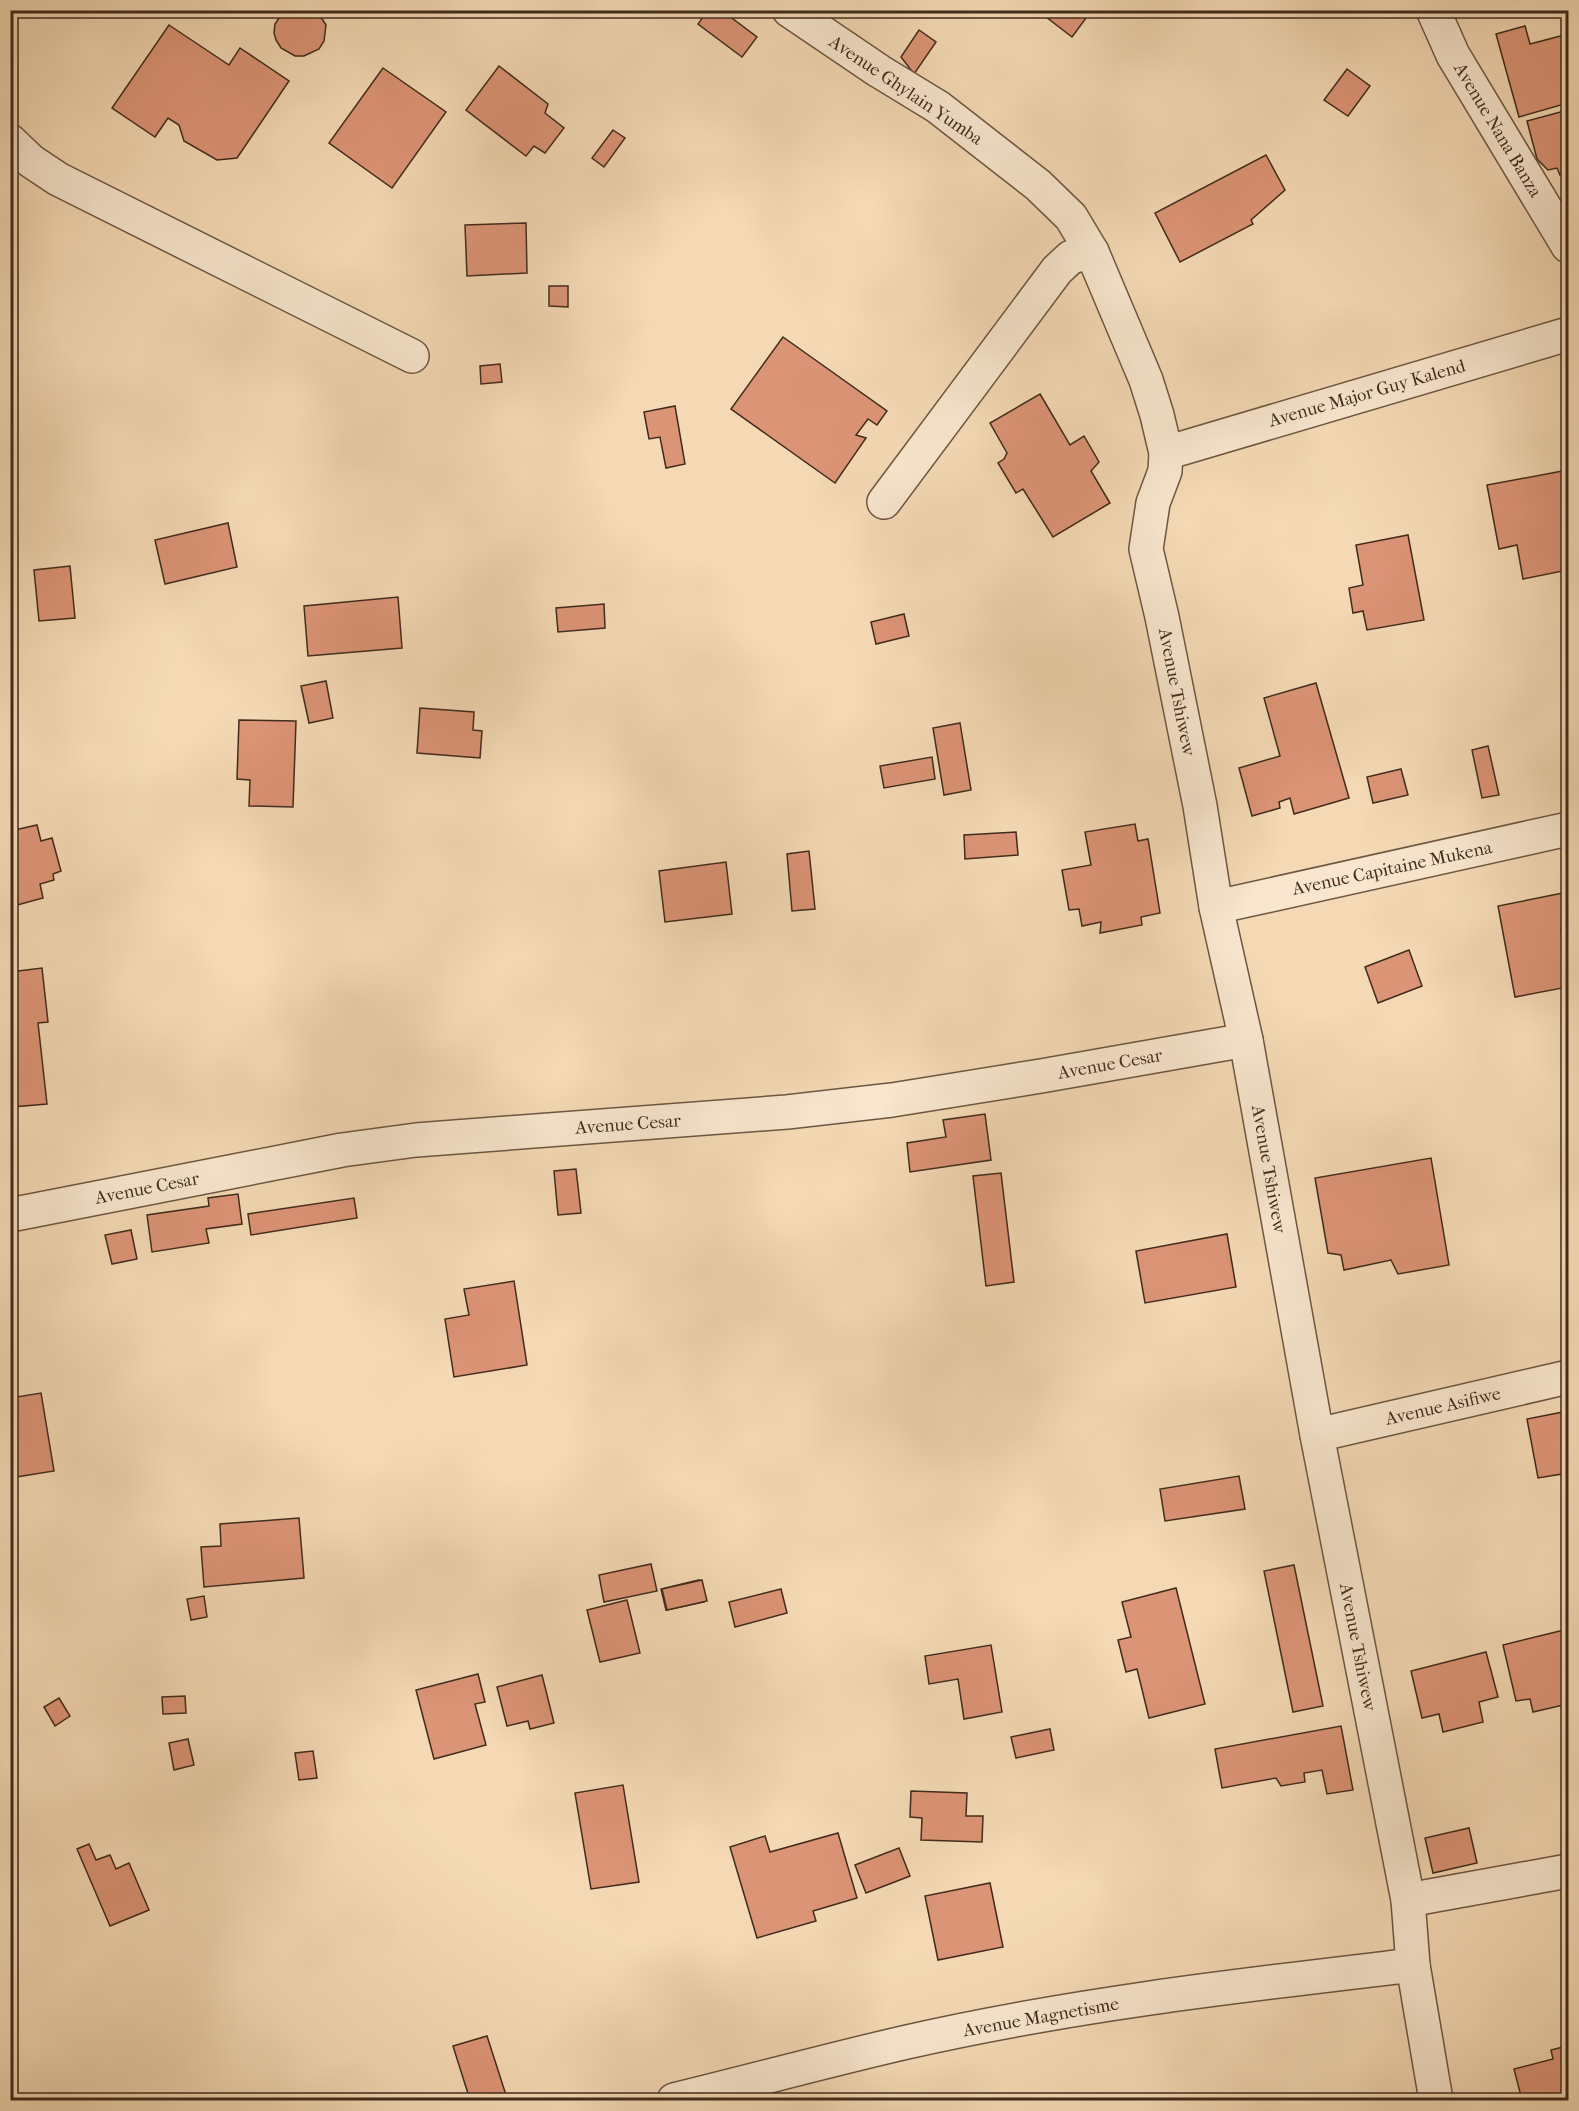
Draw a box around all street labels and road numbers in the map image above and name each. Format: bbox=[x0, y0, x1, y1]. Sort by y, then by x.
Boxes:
street label: Avenue Ghylain Yumba bbox=[824, 31, 987, 150]
street label: Avenue Nana Banza bbox=[1449, 58, 1546, 202]
street label: Avenue Major Guy Kalend bbox=[1265, 355, 1468, 432]
street label: Avenue Tshiwew bbox=[1154, 625, 1199, 758]
street label: Avenue Capitaine Mukena bbox=[1289, 837, 1495, 900]
street label: Avenue Cesar bbox=[1055, 1045, 1164, 1084]
street label: Avenue Tshiwew bbox=[1247, 1102, 1290, 1235]
street label: Avenue Cesar bbox=[574, 1110, 682, 1139]
street label: Avenue Cesar bbox=[92, 1168, 201, 1209]
street label: Avenue Asifiwe bbox=[1382, 1383, 1503, 1430]
street label: Avenue Tshiwew bbox=[1335, 1580, 1380, 1713]
street label: Avenue Magnetisme bbox=[961, 1993, 1121, 2042]

